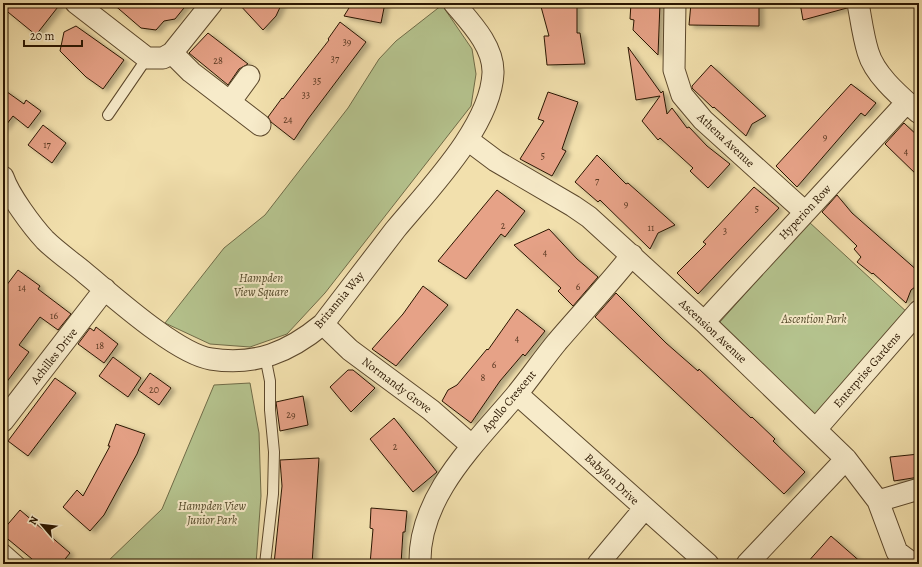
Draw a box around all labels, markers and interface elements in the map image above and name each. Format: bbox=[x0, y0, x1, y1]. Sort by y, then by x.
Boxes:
scale bar bbox=[24, 22, 82, 48]
text: 20 m bbox=[30, 28, 54, 44]
house number: 39 bbox=[343, 35, 352, 48]
house number: 37 bbox=[331, 52, 340, 65]
house number: 28 bbox=[213, 54, 223, 67]
house number: 35 bbox=[313, 74, 321, 87]
house number: 33 bbox=[302, 88, 310, 101]
street label: Athena Avenue bbox=[693, 109, 758, 171]
house number: 24 bbox=[283, 113, 293, 126]
house number: 9 bbox=[823, 130, 828, 143]
house number: 17 bbox=[43, 138, 52, 151]
house number: 4 bbox=[904, 145, 909, 158]
house number: 5 bbox=[541, 149, 545, 162]
house number: 7 bbox=[595, 174, 600, 187]
street label: Hyperion Row bbox=[775, 181, 835, 243]
house number: 9 bbox=[624, 197, 629, 210]
house number: 5 bbox=[755, 202, 759, 215]
house number: 2 bbox=[501, 219, 506, 232]
house number: 11 bbox=[648, 221, 655, 234]
house number: 3 bbox=[723, 224, 727, 237]
house number: 4 bbox=[543, 246, 548, 259]
street label: Britannia Way bbox=[310, 268, 368, 332]
park label: Hampden View Square bbox=[234, 270, 289, 300]
house number: 6 bbox=[576, 280, 581, 293]
house number: 14 bbox=[18, 281, 26, 294]
street label: Ascension Avenue bbox=[675, 295, 750, 367]
house number: 16 bbox=[50, 309, 58, 322]
park label: Ascention Park bbox=[780, 311, 847, 327]
street label: Achilles Drive bbox=[26, 325, 81, 388]
street label: Enterprise Gardens bbox=[830, 329, 904, 411]
house number: 4 bbox=[515, 332, 520, 345]
house number: 18 bbox=[96, 339, 104, 352]
street label: Normandy Grove bbox=[359, 353, 435, 417]
house number: 6 bbox=[492, 358, 497, 371]
street label: Apollo Crescent bbox=[478, 367, 540, 436]
house number: 8 bbox=[481, 371, 486, 384]
house number: 20 bbox=[149, 383, 159, 396]
house number: 29 bbox=[286, 408, 296, 421]
house number: 2 bbox=[393, 440, 398, 453]
street label: Babylon Drive bbox=[581, 450, 643, 508]
park label: Hampden View Junior Park bbox=[178, 498, 246, 528]
north arrow bbox=[22, 505, 62, 545]
text: N bbox=[25, 513, 42, 528]

